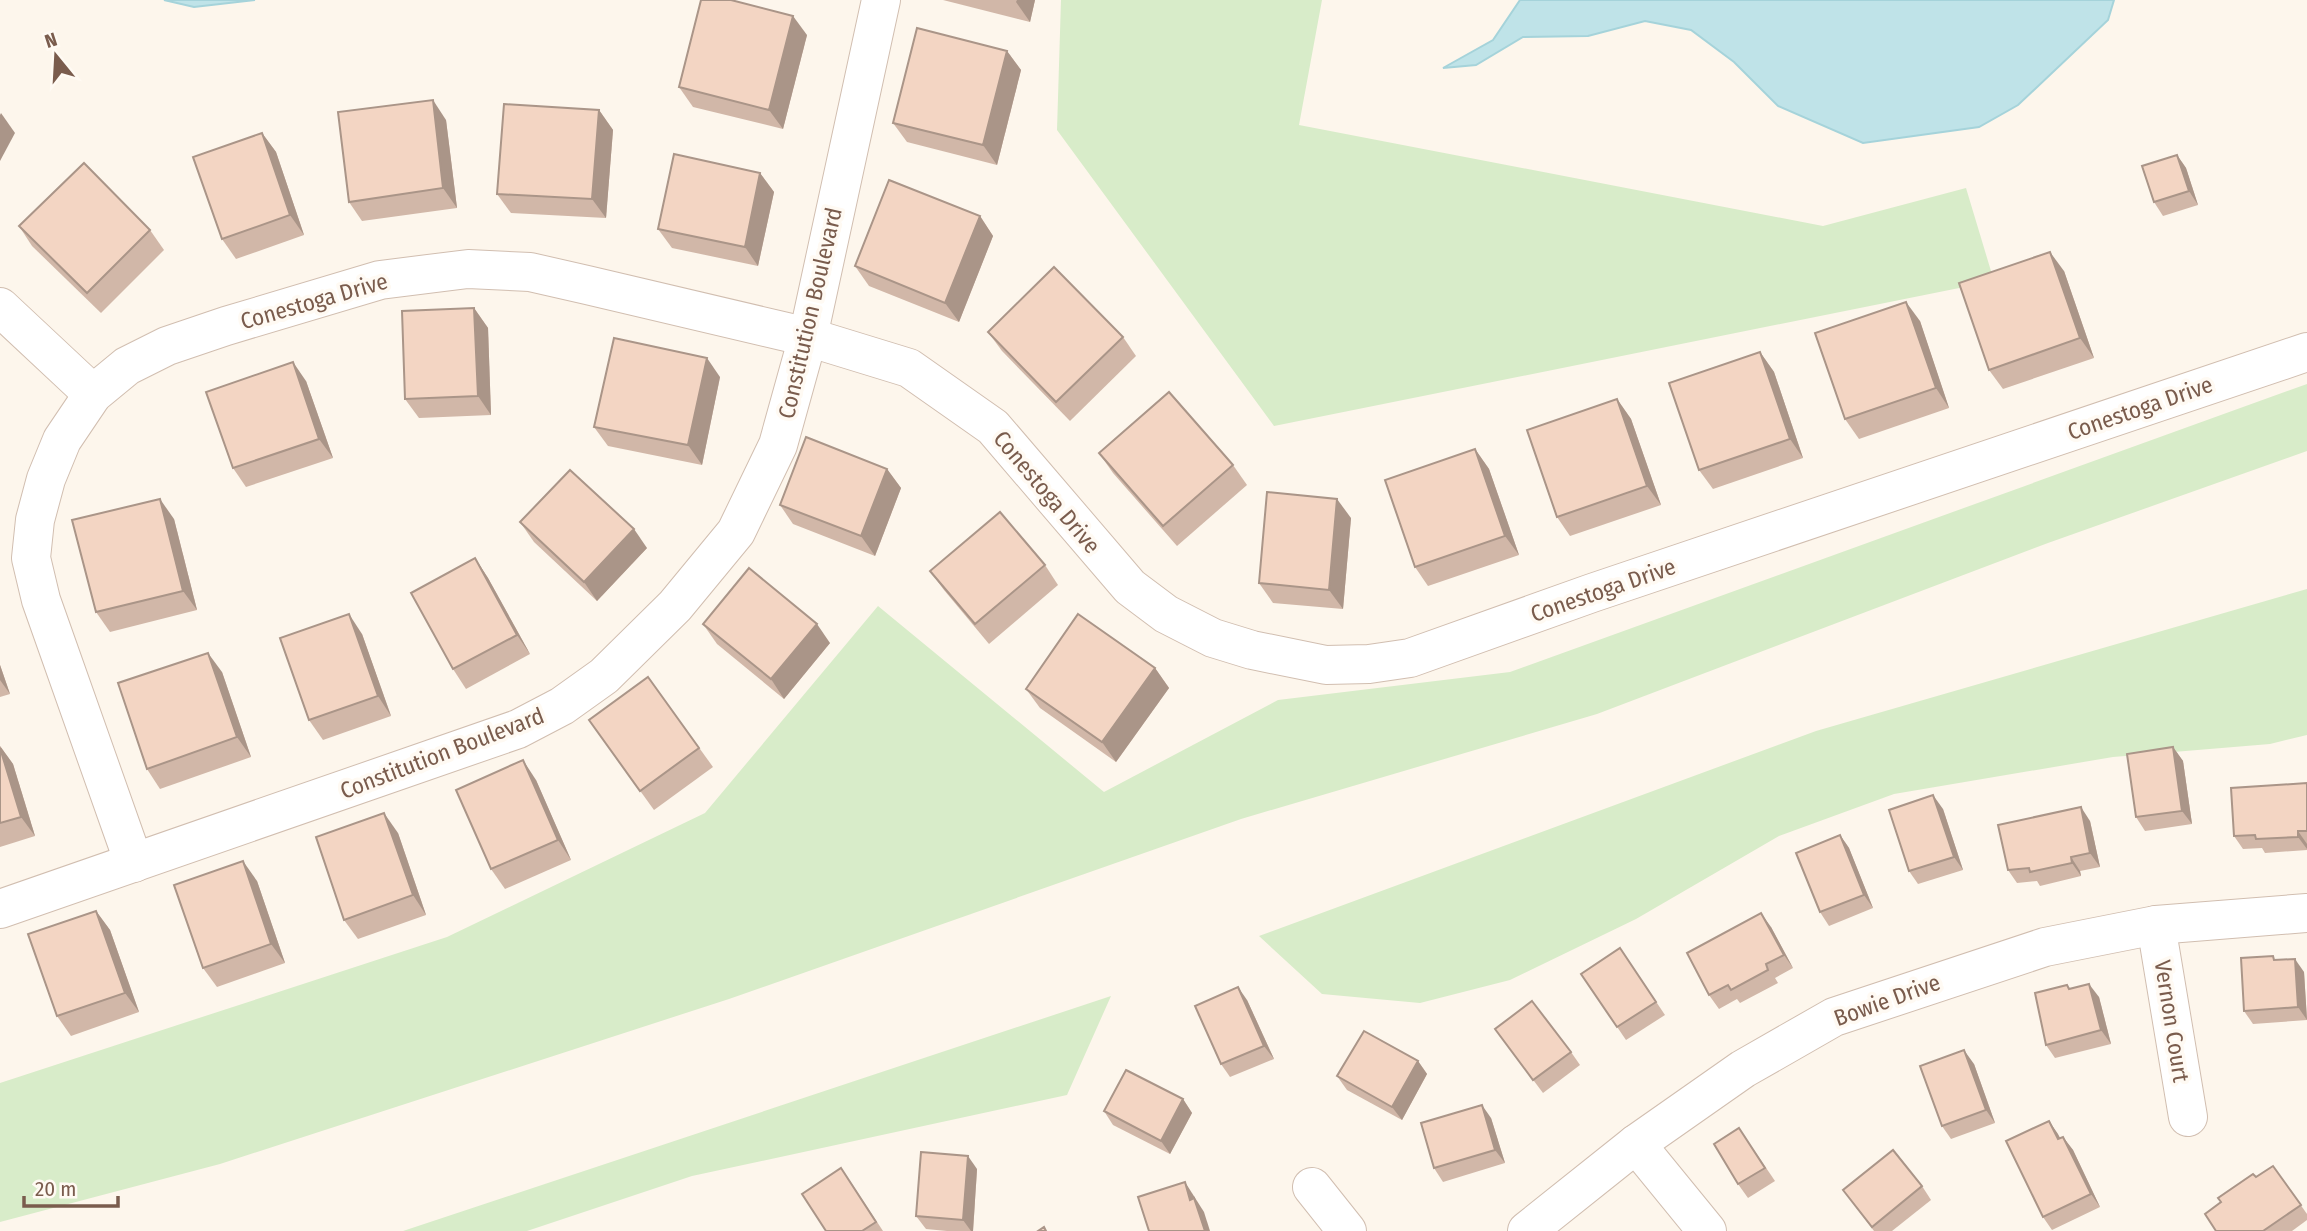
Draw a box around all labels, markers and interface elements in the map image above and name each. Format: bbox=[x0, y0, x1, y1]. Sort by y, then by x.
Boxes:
north arrow bbox=[21, 21, 91, 91]
text: N bbox=[42, 28, 60, 53]
street label: Constitution Boulevard bbox=[772, 205, 848, 421]
street label: Conestoga Drive bbox=[237, 267, 391, 335]
street label: Conestoga Drive bbox=[2064, 370, 2216, 446]
street label: Conestoga Drive bbox=[988, 425, 1106, 559]
street label: Conestoga Drive bbox=[1527, 552, 1679, 628]
street label: Constitution Boulevard bbox=[336, 701, 548, 805]
street label: Vernon Court bbox=[2149, 958, 2196, 1084]
street label: Bowie Drive bbox=[1830, 968, 1944, 1032]
scale bar bbox=[24, 1164, 119, 1208]
text: 20 m bbox=[35, 1176, 76, 1202]

